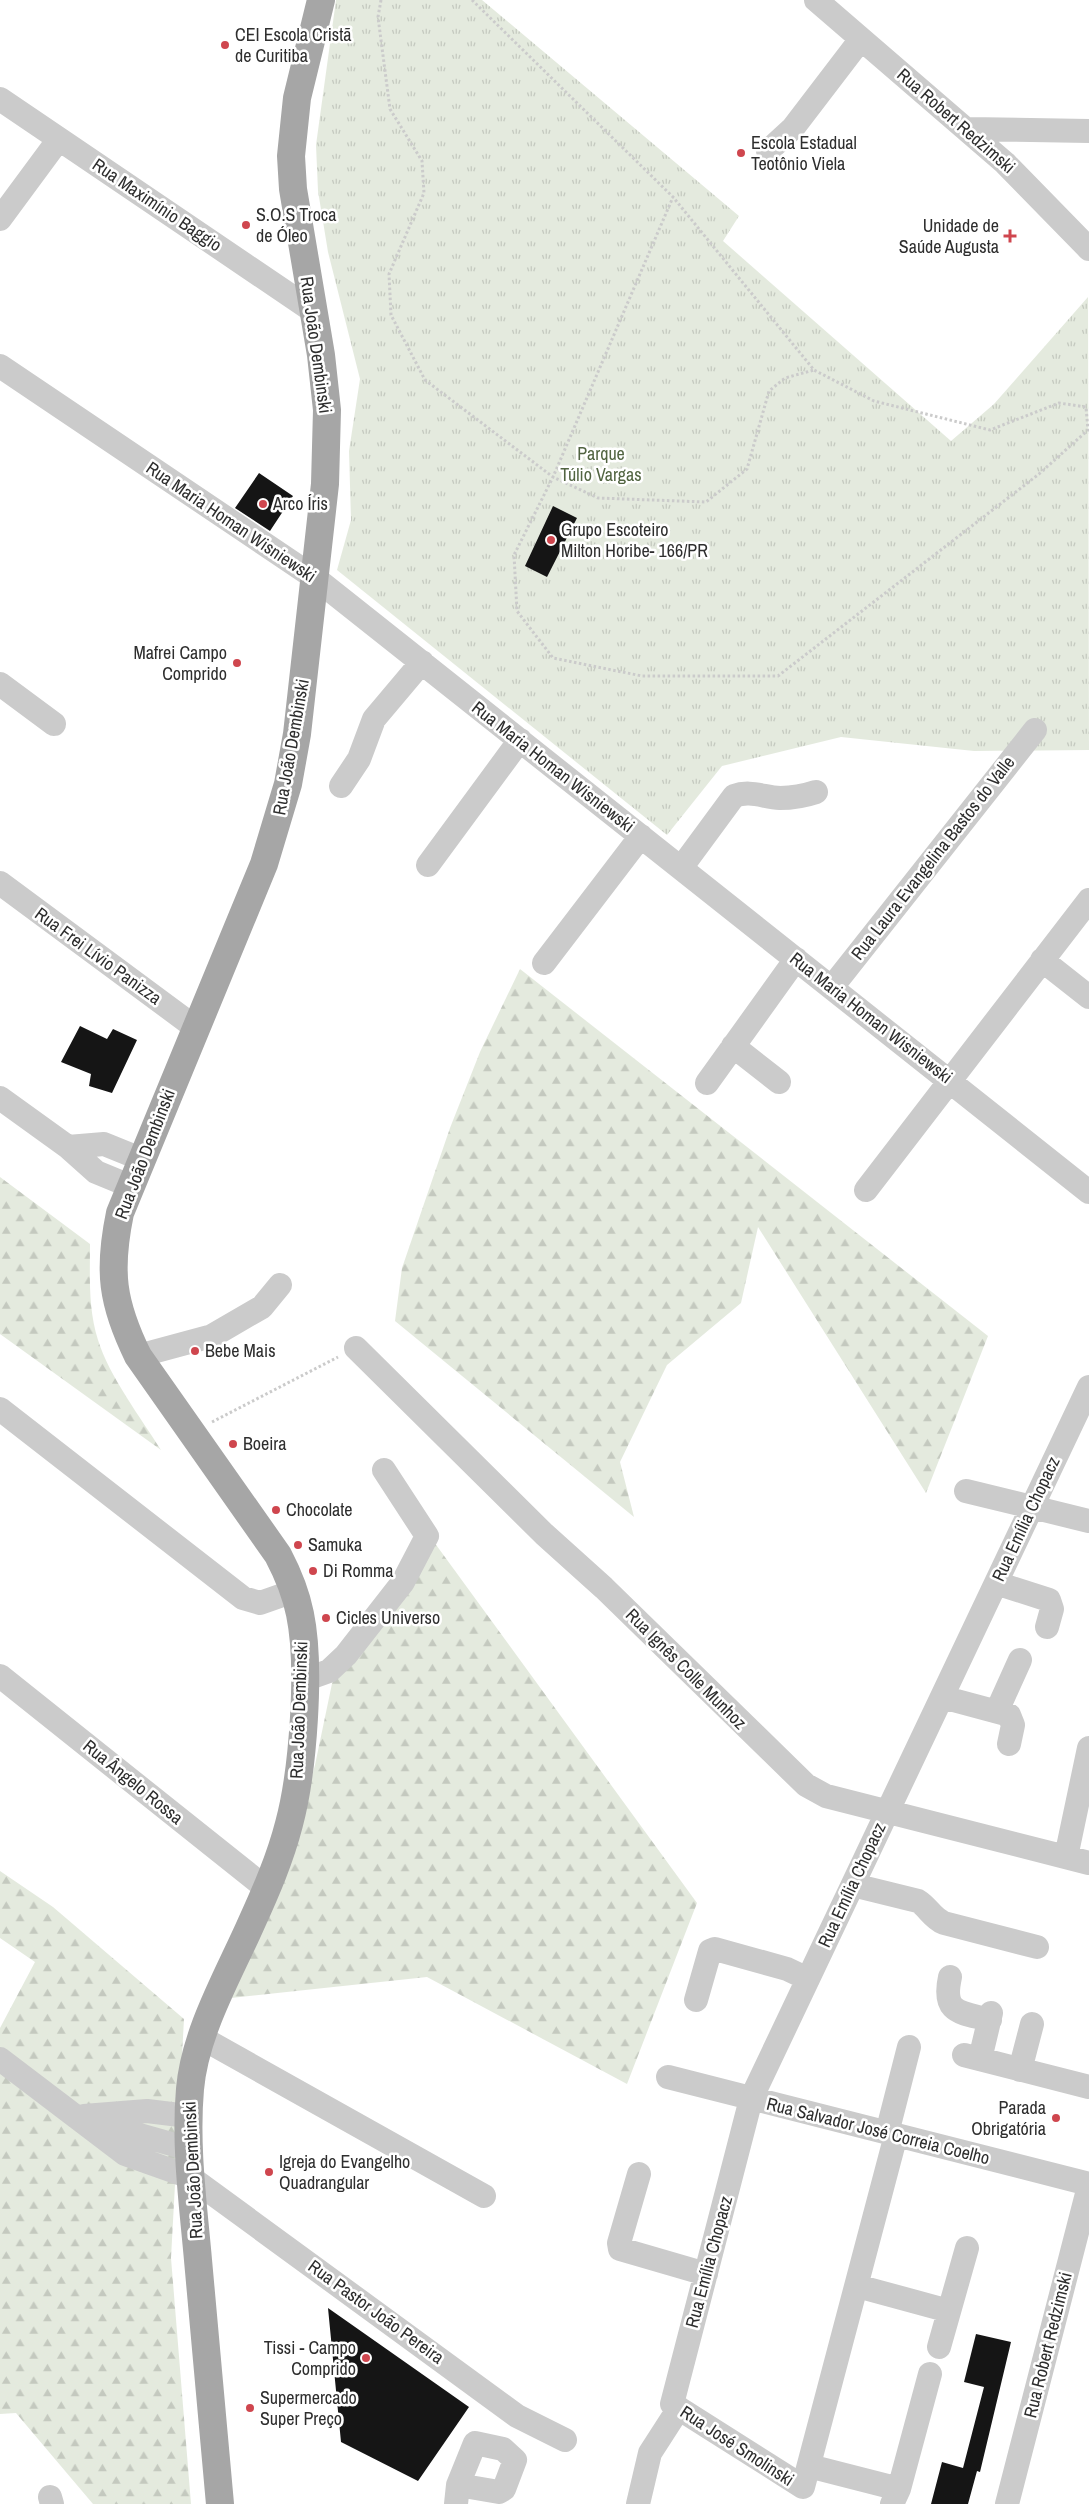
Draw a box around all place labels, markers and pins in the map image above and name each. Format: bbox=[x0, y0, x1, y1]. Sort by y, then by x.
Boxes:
place label: CEI Escola Cristã de Curitiba bbox=[235, 22, 351, 68]
marker: CEI Escola Cristã de Curitiba bbox=[219, 39, 231, 51]
place label: Escola Estadual Teotônio Viela bbox=[751, 130, 857, 176]
marker: Escola Estadual Teotônio Viela bbox=[735, 147, 747, 159]
place label: S.O.S Troca de Óleo bbox=[256, 202, 336, 248]
place label: Unidade de Saúde Augusta bbox=[899, 213, 999, 259]
marker: S.O.S Troca de Óleo bbox=[240, 219, 252, 231]
marker: Unidade de Saúde Augusta bbox=[1003, 229, 1017, 243]
place label: Arco Íris bbox=[272, 491, 328, 516]
marker: Arco Íris bbox=[257, 498, 269, 510]
place label: Grupo Escoteiro Milton Horibe- 166/PR bbox=[561, 517, 708, 563]
marker: Grupo Escoteiro Milton Horibe- 166/PR bbox=[545, 534, 557, 546]
place label: Mafrei Campo Comprido bbox=[133, 640, 227, 686]
marker: Mafrei Campo Comprido bbox=[231, 657, 243, 669]
place label: Bebe Mais bbox=[205, 1338, 276, 1363]
marker: Bebe Mais bbox=[189, 1345, 201, 1357]
place label: Boeira bbox=[243, 1431, 287, 1456]
marker: Boeira bbox=[227, 1438, 239, 1450]
place label: Chocolate bbox=[286, 1497, 352, 1522]
marker: Chocolate bbox=[270, 1504, 282, 1516]
place label: Samuka bbox=[308, 1532, 362, 1557]
marker: Samuka bbox=[292, 1539, 304, 1551]
place label: Di Romma bbox=[323, 1558, 394, 1583]
marker: Di Romma bbox=[307, 1565, 319, 1577]
place label: Cicles Universo bbox=[336, 1605, 440, 1630]
marker: Cicles Universo bbox=[320, 1612, 332, 1624]
place label: Parada Obrigatória bbox=[971, 2095, 1046, 2141]
marker: Parada Obrigatória bbox=[1050, 2112, 1062, 2124]
place label: Igreja do Evangelho Quadrangular bbox=[279, 2149, 410, 2195]
marker: Igreja do Evangelho Quadrangular bbox=[263, 2166, 275, 2178]
place label: Tissi - Campo Comprido bbox=[264, 2335, 356, 2381]
marker: Tissi - Campo Comprido bbox=[360, 2352, 372, 2364]
place label: Supermercado Super Preço bbox=[260, 2385, 357, 2431]
marker: Supermercado Super Preço bbox=[244, 2402, 256, 2414]

